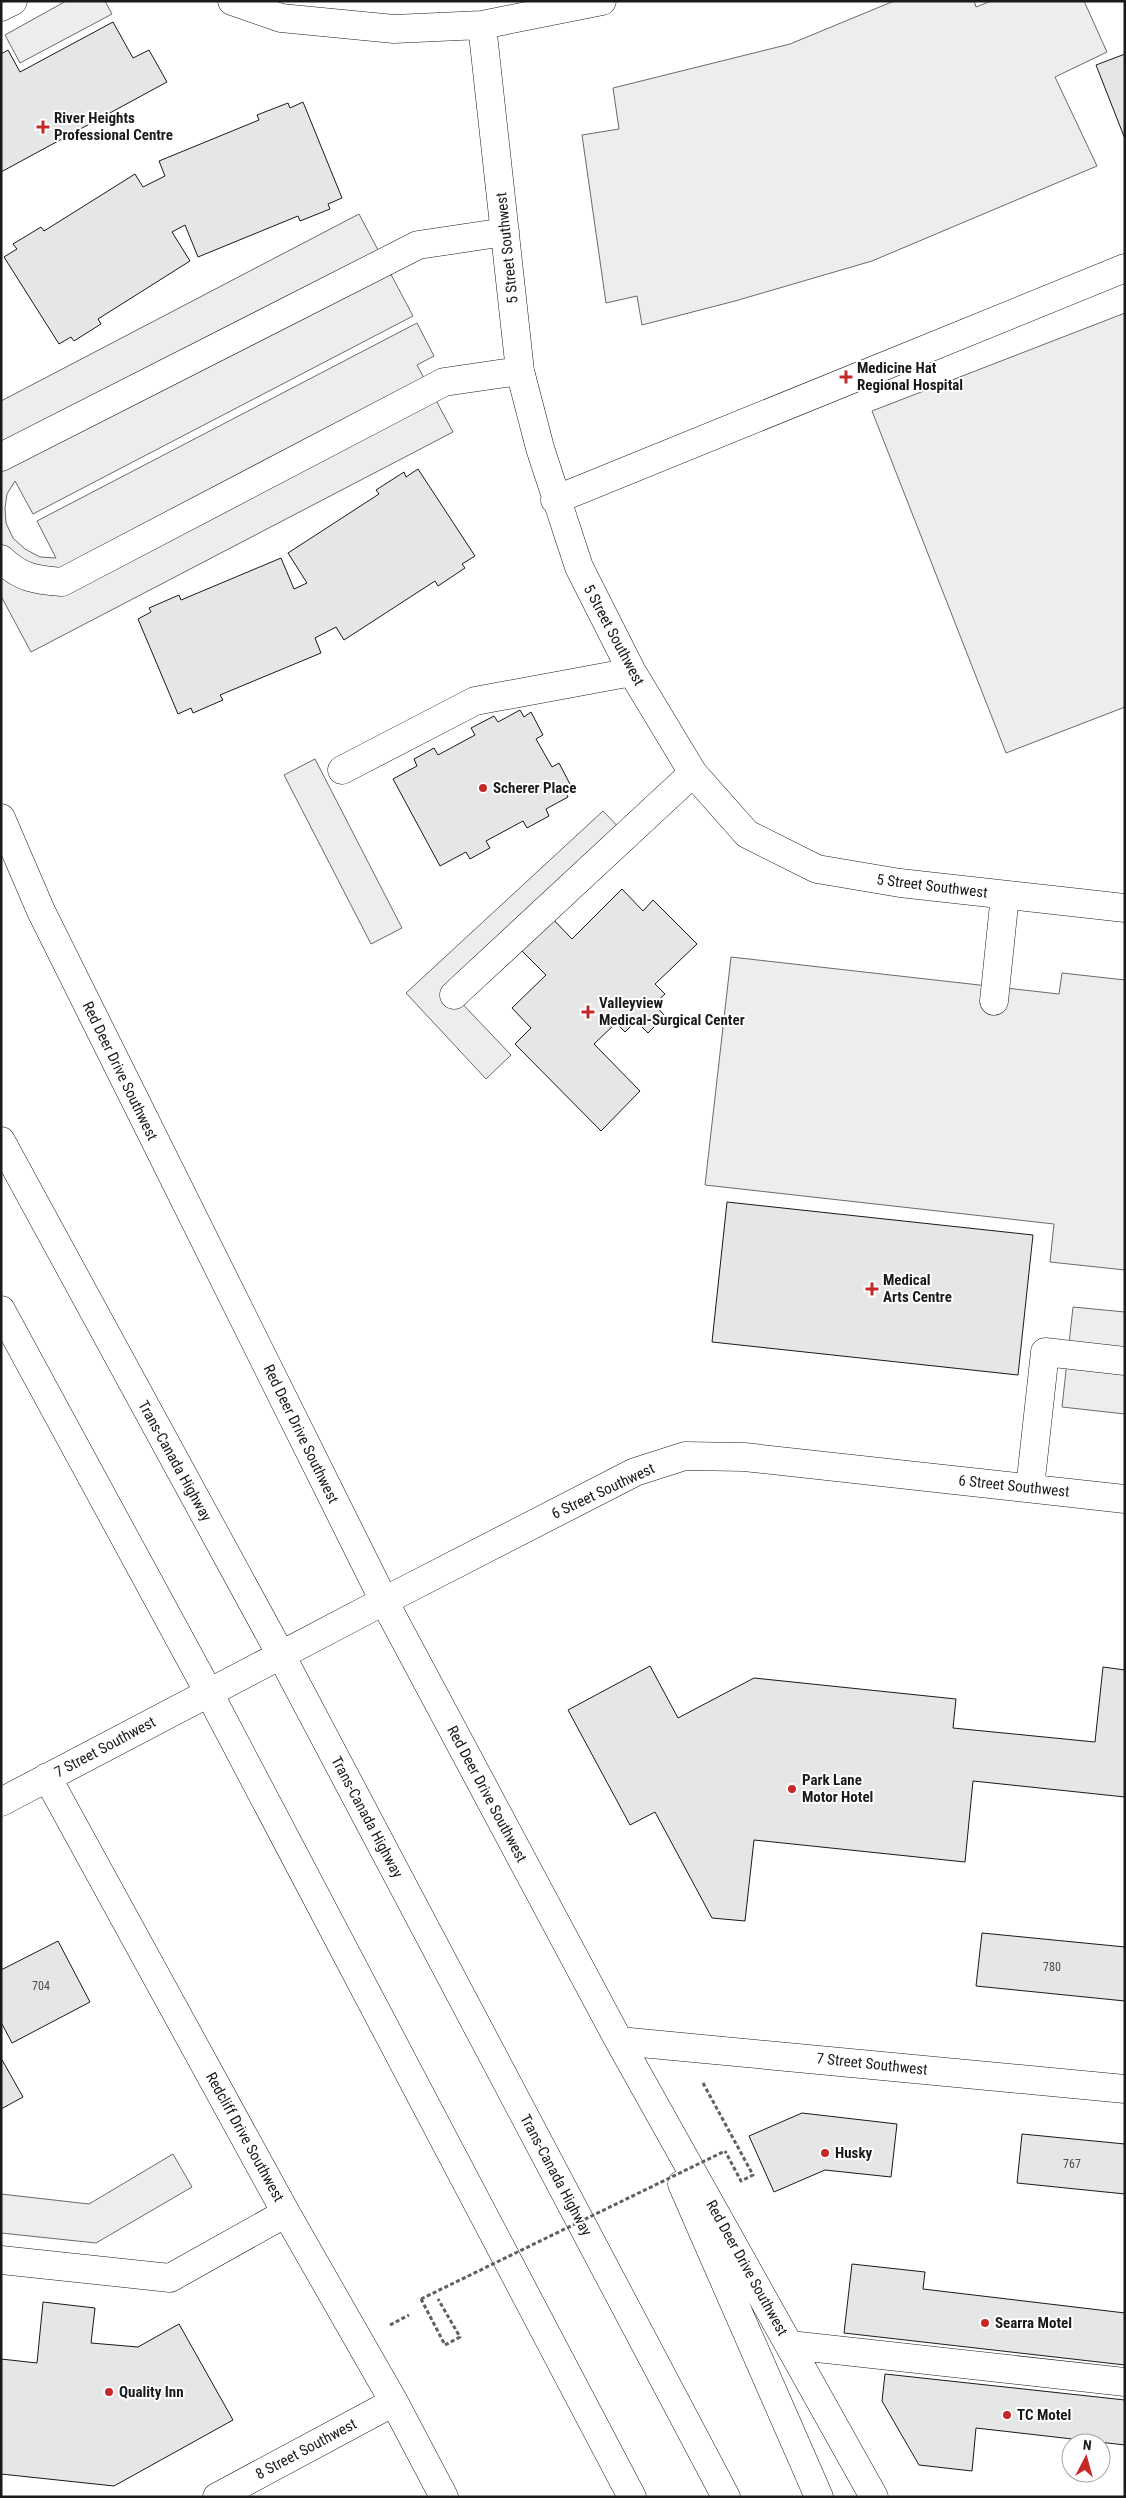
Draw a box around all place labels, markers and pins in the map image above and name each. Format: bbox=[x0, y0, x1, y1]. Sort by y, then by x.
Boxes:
place label: River Heights Professional Centre bbox=[54, 109, 173, 144]
marker: River Heights Professional Centre bbox=[36, 120, 50, 134]
place label: Medicine Hat Regional Hospital bbox=[857, 359, 963, 394]
marker: Medicine Hat Regional Hospital bbox=[839, 370, 853, 384]
place label: Scherer Place bbox=[493, 779, 576, 797]
marker: Scherer Place bbox=[477, 782, 489, 794]
place label: Valleyview Medical-Surgical Center bbox=[599, 994, 745, 1029]
marker: Valleyview Medical-Surgical Center bbox=[581, 1005, 595, 1019]
place label: Medical Arts Centre bbox=[883, 1271, 952, 1306]
marker: Medical Arts Centre bbox=[865, 1282, 879, 1296]
place label: Park Lane Motor Hotel bbox=[802, 1771, 873, 1806]
marker: Park Lane Motor Hotel bbox=[786, 1783, 798, 1795]
place label: Husky bbox=[835, 2144, 873, 2162]
marker: Husky bbox=[819, 2147, 831, 2159]
place label: Searra Motel bbox=[995, 2314, 1072, 2332]
marker: Searra Motel bbox=[979, 2317, 991, 2329]
place label: Quality Inn bbox=[119, 2383, 184, 2401]
marker: Quality Inn bbox=[103, 2386, 115, 2398]
place label: TC Motel bbox=[1017, 2406, 1071, 2424]
marker: TC Motel bbox=[1001, 2409, 1013, 2421]

